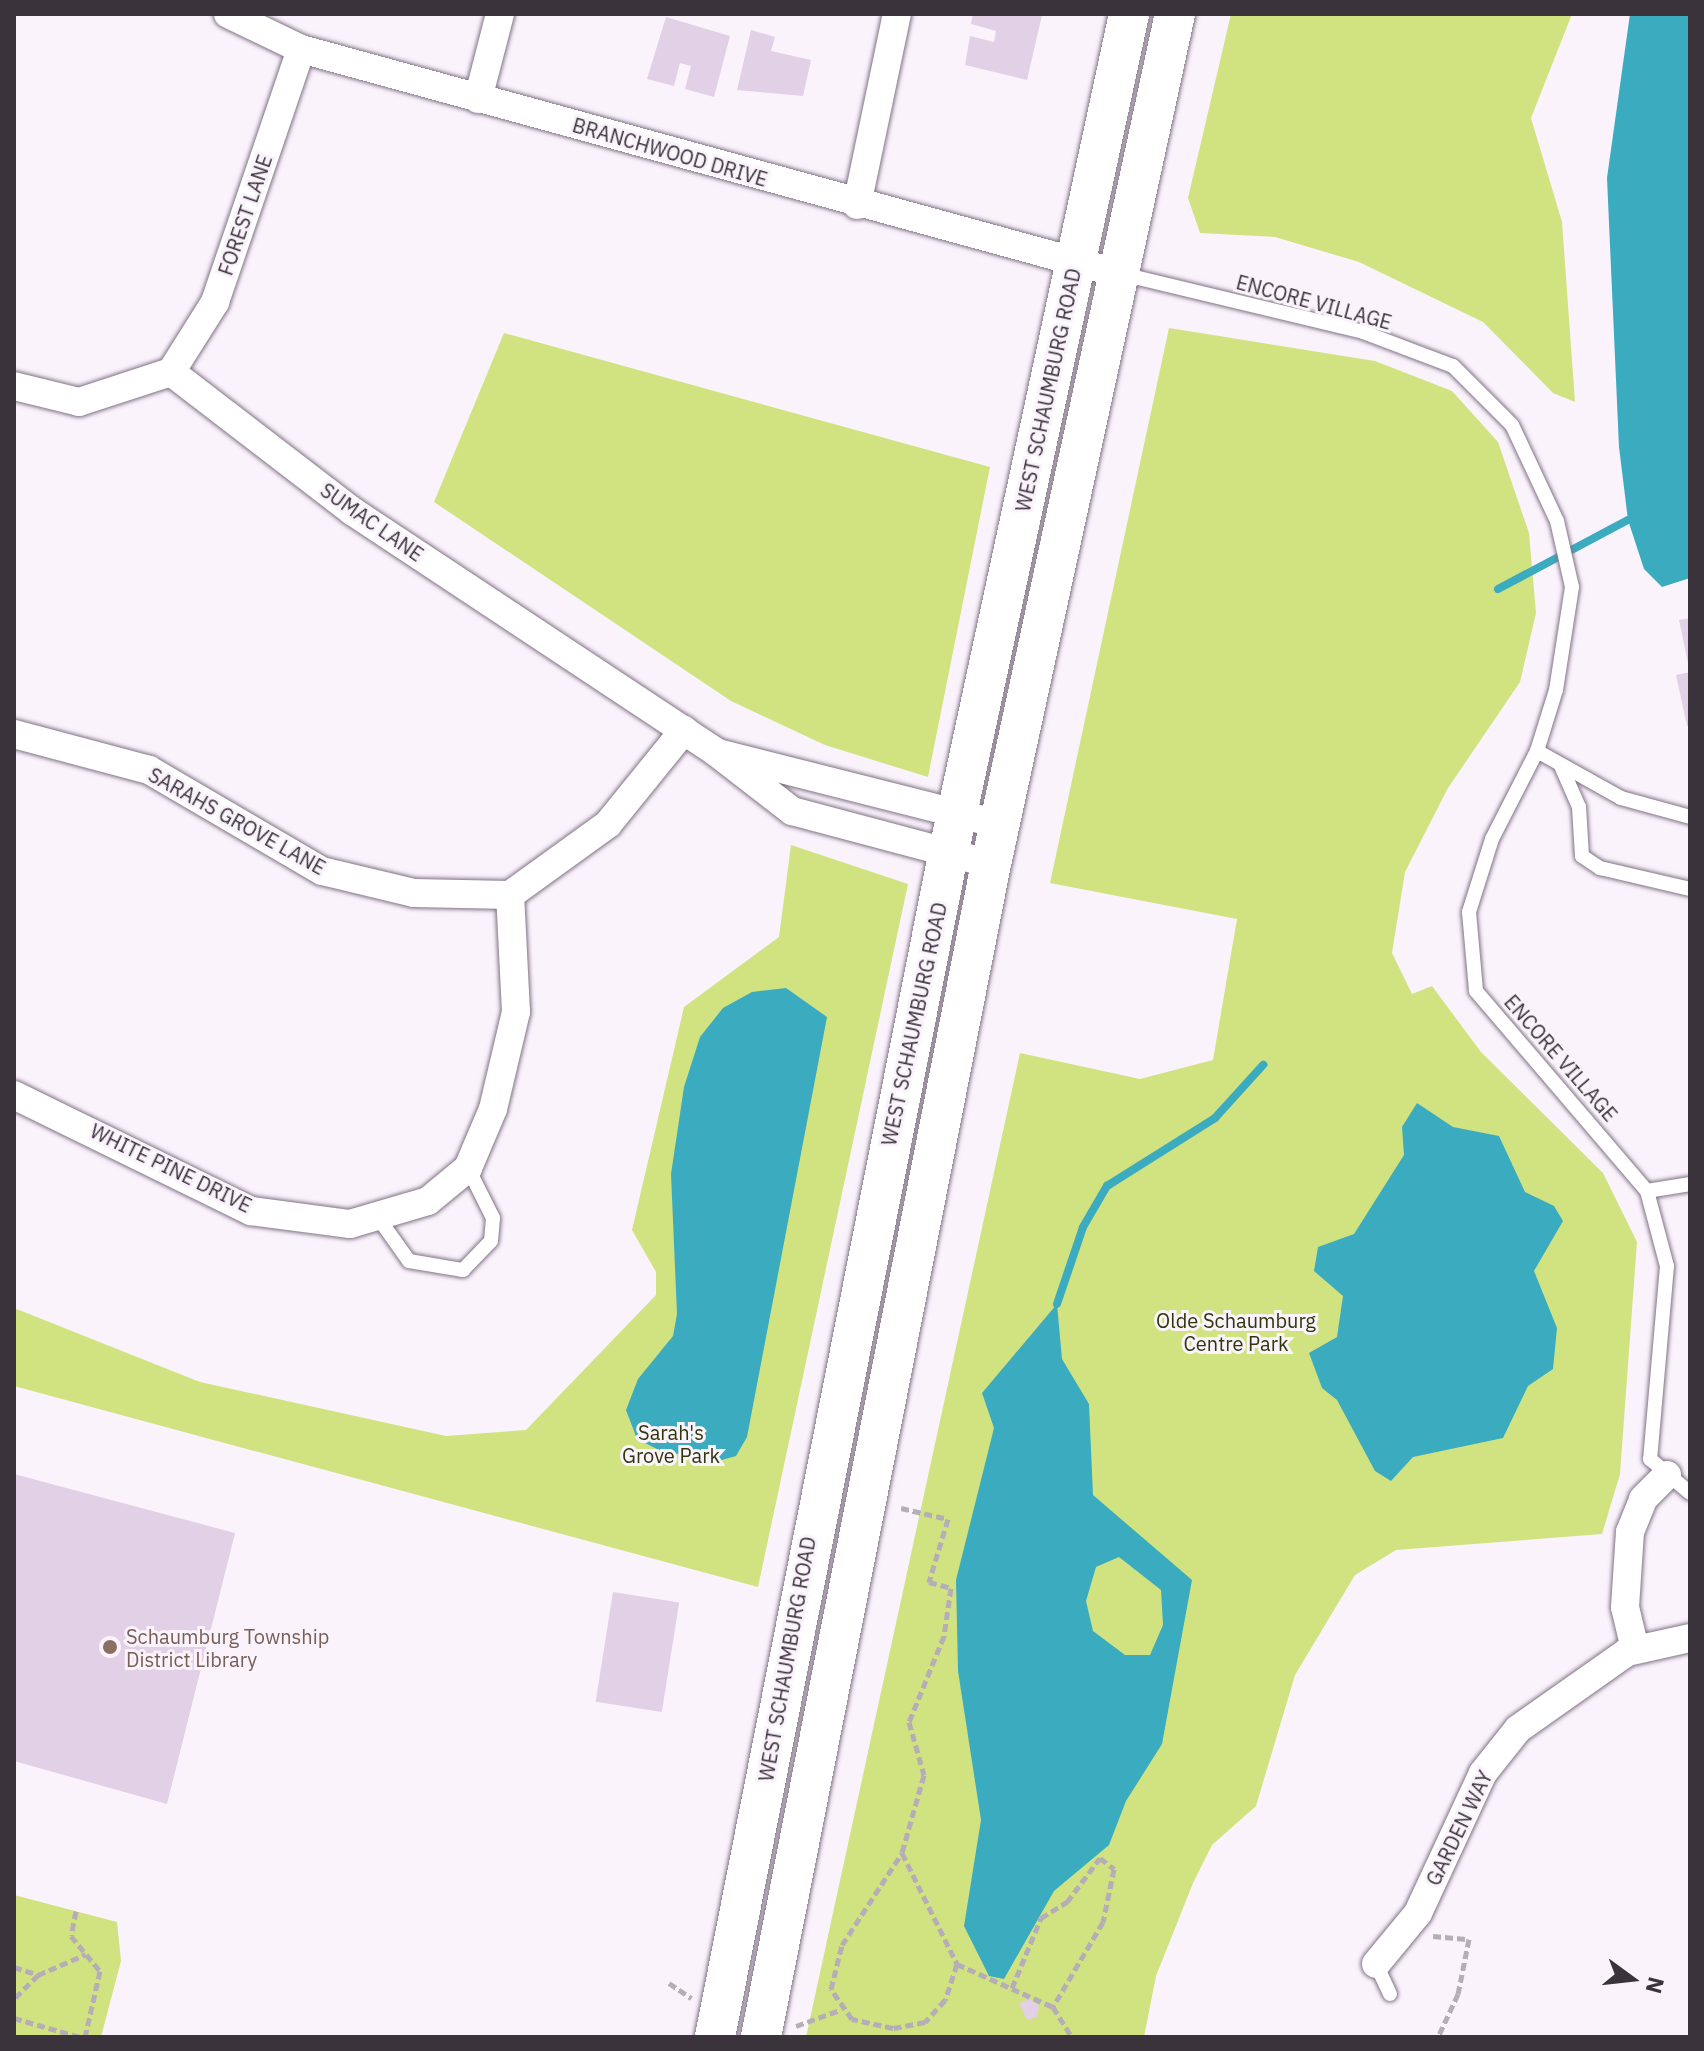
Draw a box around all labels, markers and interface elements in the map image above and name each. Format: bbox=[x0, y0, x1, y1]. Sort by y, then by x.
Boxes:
street label: BRANCHWOOD DRIVE bbox=[570, 113, 770, 191]
street label: FOREST LANE bbox=[213, 152, 277, 278]
street label: WEST SCHAUMBURG ROAD bbox=[1010, 266, 1086, 514]
street label: ENCORE VILLAGE bbox=[1234, 270, 1394, 334]
street label: SUMAC LANE bbox=[316, 478, 428, 566]
street label: SARAHS GROVE LANE bbox=[144, 762, 330, 880]
street label: WEST SCHAUMBURG ROAD bbox=[876, 900, 952, 1148]
street label: ENCORE VILLAGE bbox=[1499, 990, 1623, 1126]
street label: WHITE PINE DRIVE bbox=[86, 1119, 256, 1217]
park label: Olde Schaumburg Centre Park bbox=[1156, 1309, 1316, 1356]
park label: Sarah's Grove Park bbox=[622, 1420, 720, 1467]
street label: WEST SCHAUMBURG ROAD bbox=[754, 1535, 820, 1783]
place label: Schaumburg Township District Library bbox=[126, 1624, 329, 1671]
marker: Schaumburg Township District Library bbox=[101, 1638, 119, 1656]
street label: GARDEN WAY bbox=[1421, 1767, 1497, 1889]
north arrow bbox=[1592, 1939, 1672, 2019]
text: N bbox=[1640, 1974, 1672, 1997]

